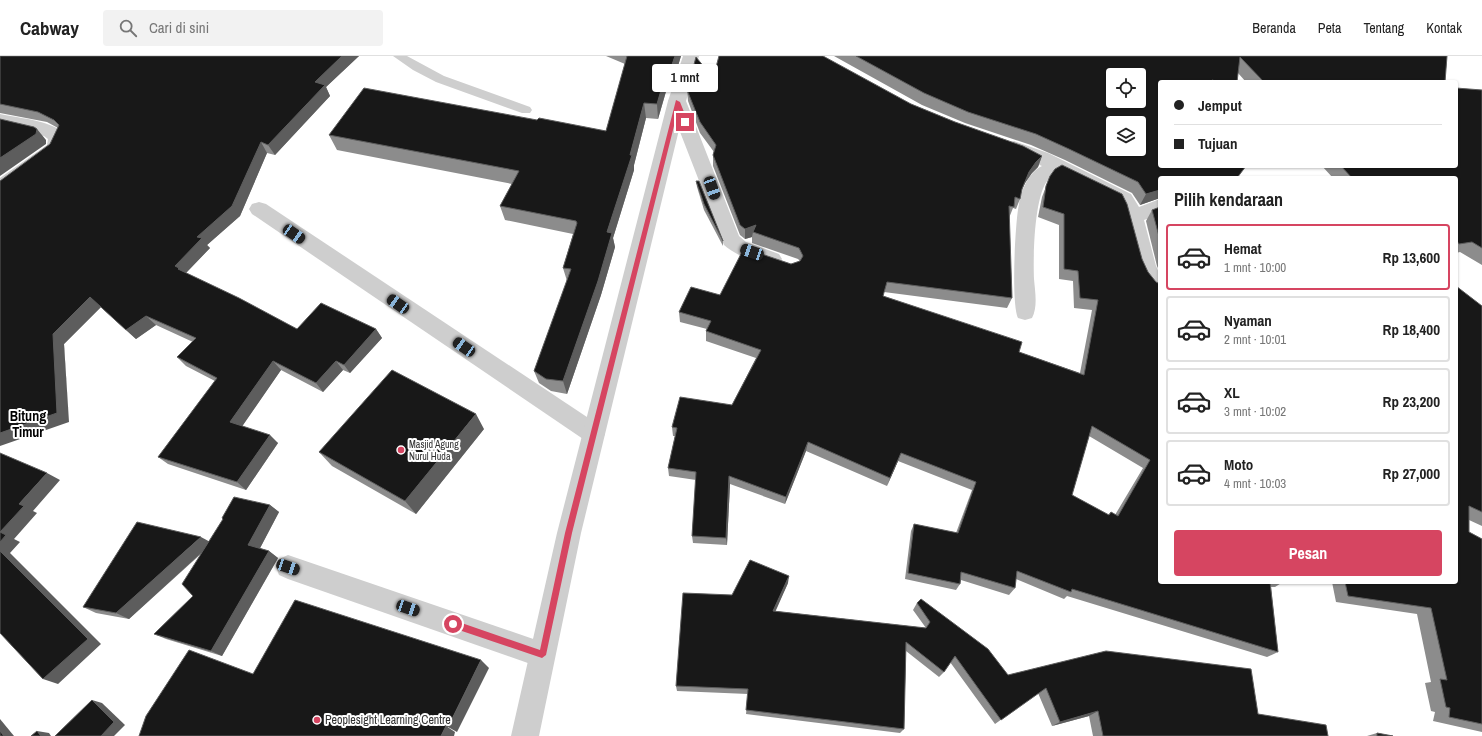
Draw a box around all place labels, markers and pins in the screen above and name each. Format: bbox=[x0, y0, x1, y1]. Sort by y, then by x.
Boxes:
place label: Masjid Agung Nurul Huda bbox=[409, 438, 459, 463]
marker: Masjid Agung Nurul Huda bbox=[396, 445, 406, 455]
place label: Peoplesight Learning Centre bbox=[325, 712, 451, 728]
marker: Peoplesight Learning Centre bbox=[312, 715, 322, 725]

